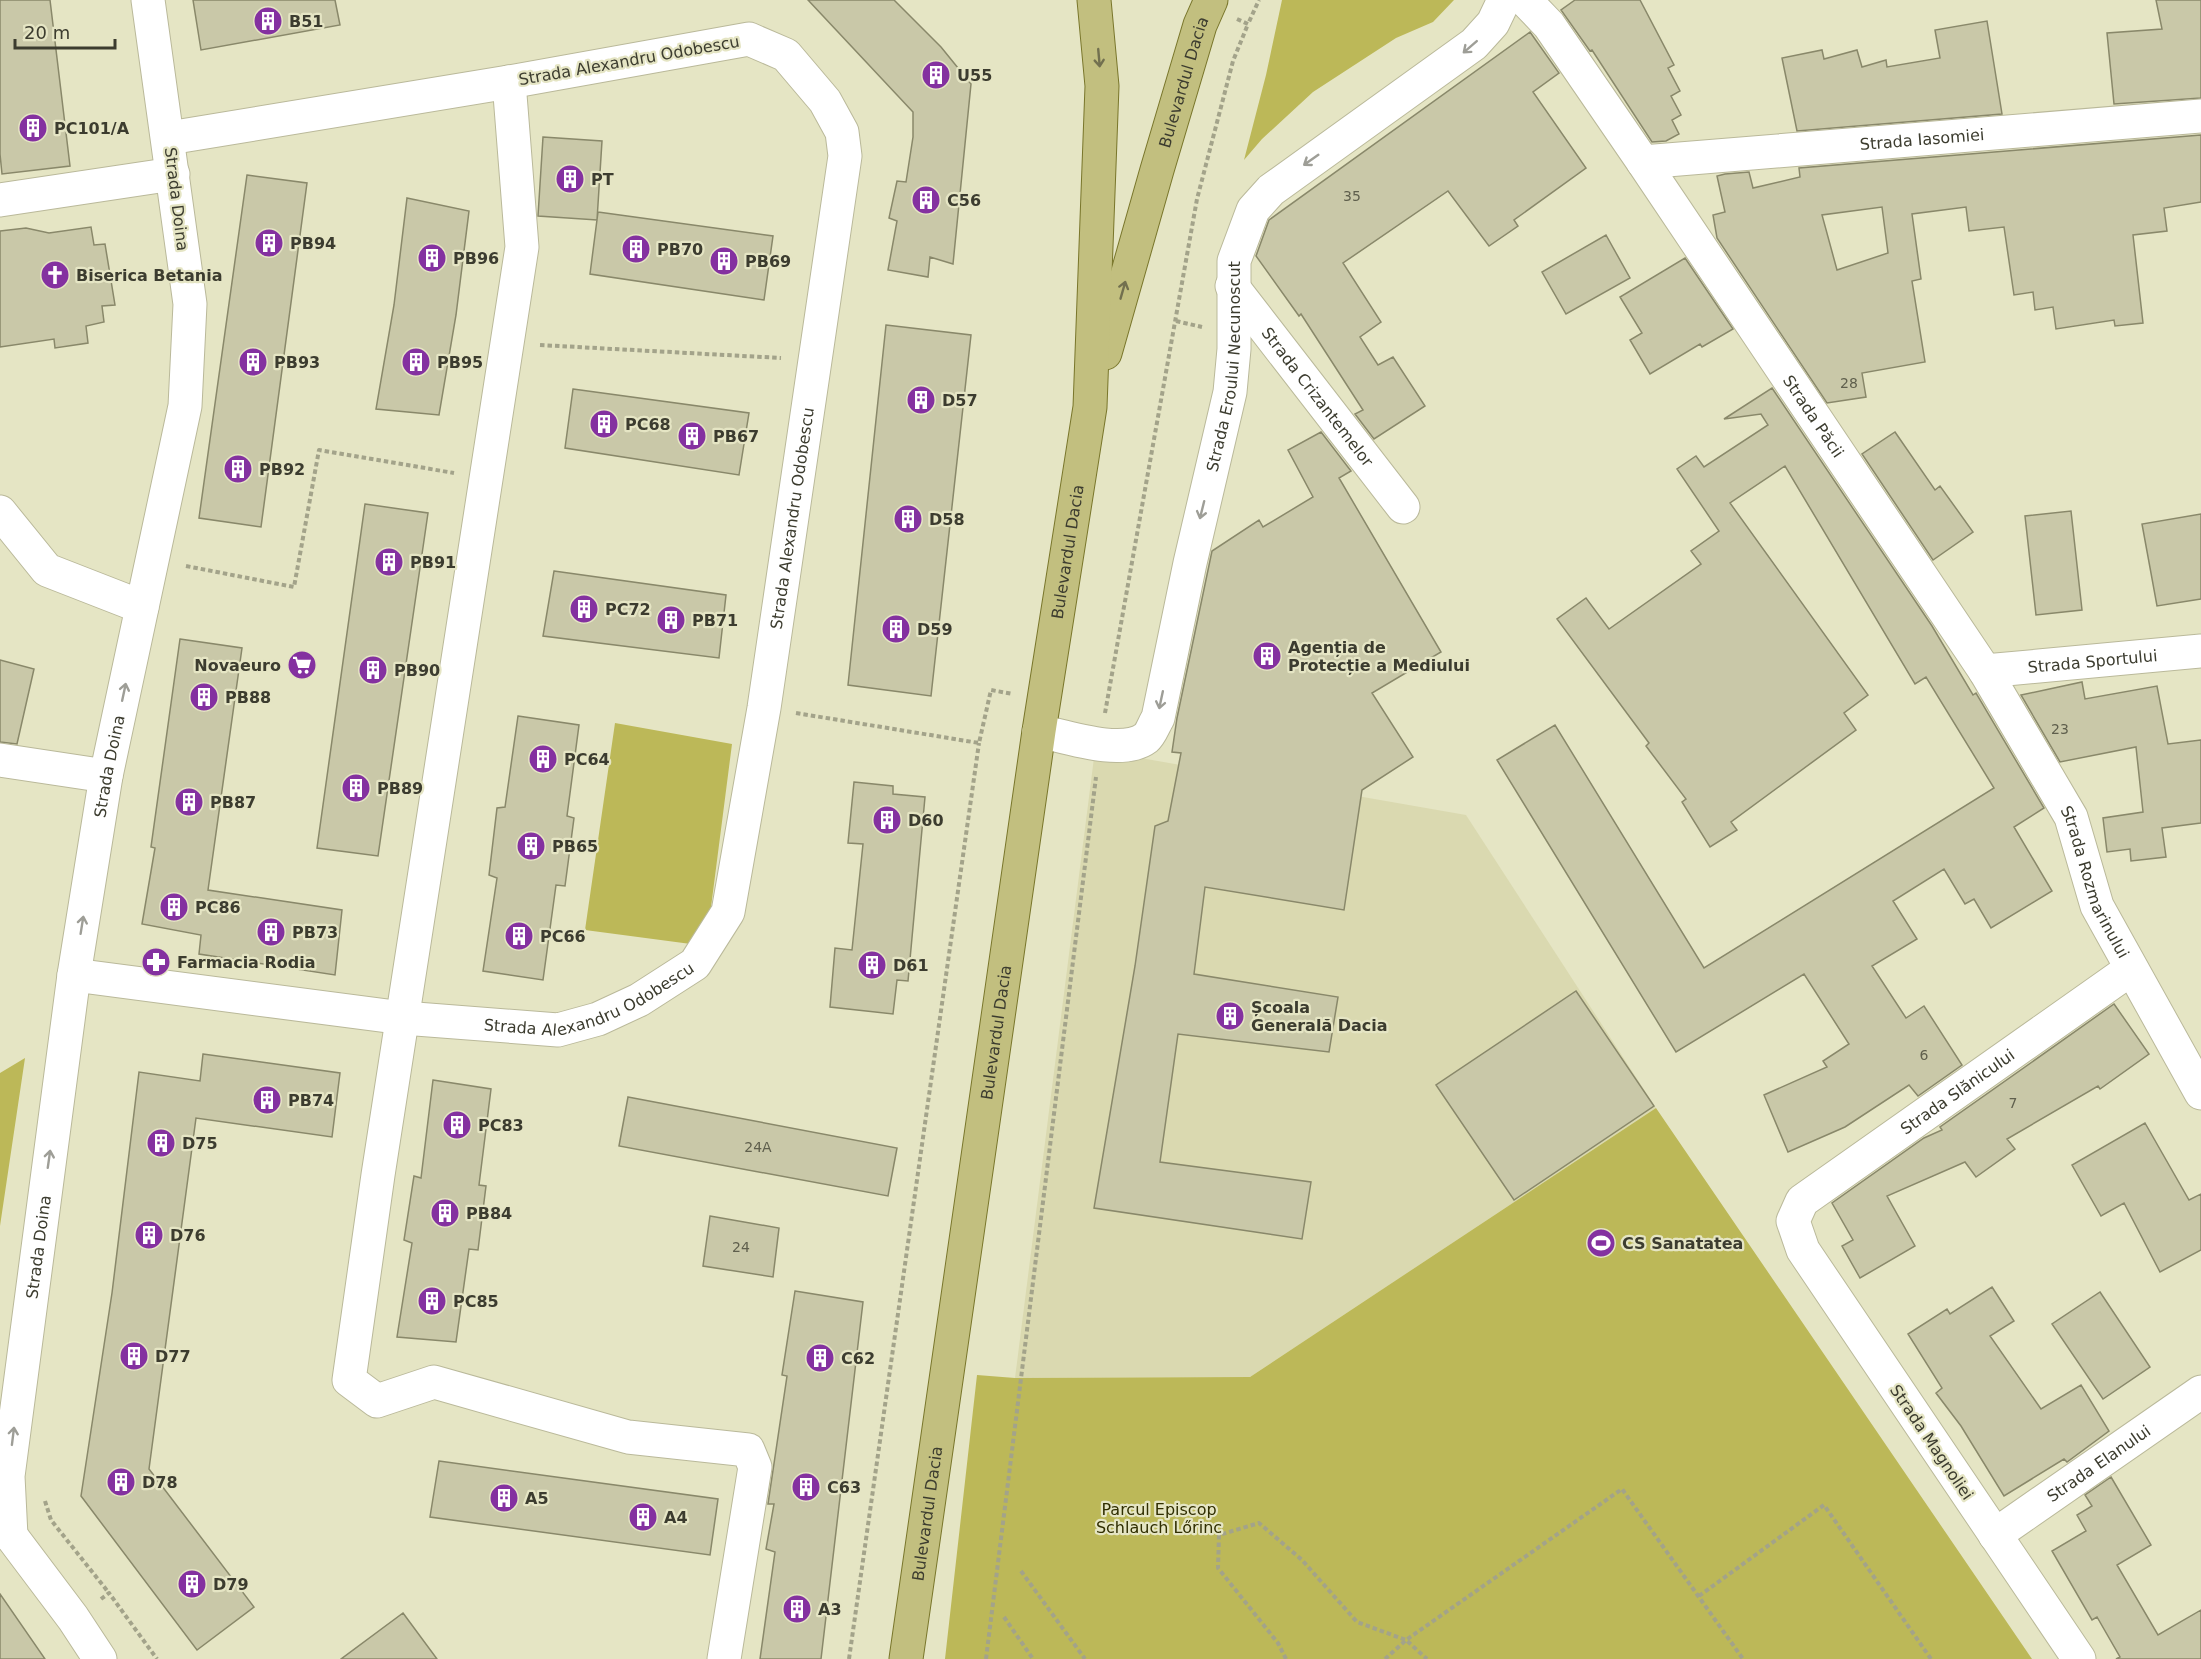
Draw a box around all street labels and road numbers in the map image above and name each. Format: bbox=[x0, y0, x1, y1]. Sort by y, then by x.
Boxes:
street label: Bulevardul Dacia bbox=[1155, 14, 1213, 150]
street label: Strada Alexandru Odobescu bbox=[517, 32, 741, 89]
street label: Strada Iasomiei bbox=[1859, 125, 1985, 154]
street label: Strada Doina bbox=[161, 146, 192, 252]
street label: Strada Eroului Necunoscut bbox=[1203, 261, 1244, 474]
street label: Strada Crizantemelor bbox=[1257, 324, 1377, 471]
street label: Strada Păcii bbox=[1779, 372, 1848, 461]
street label: Strada Alexandru Odobescu bbox=[767, 406, 818, 631]
street label: Bulevardul Dacia bbox=[1048, 483, 1088, 620]
street label: Strada Sportului bbox=[2027, 646, 2158, 677]
street label: Strada Doina bbox=[90, 713, 129, 819]
street label: Strada Rozmarinului bbox=[2056, 802, 2133, 961]
street label: Strada Alexandru Odobescu bbox=[483, 958, 697, 1040]
street label: Bulevardul Dacia bbox=[977, 964, 1015, 1101]
street label: Strada Slănicului bbox=[1897, 1045, 2018, 1139]
street label: Strada Doina bbox=[22, 1194, 55, 1300]
street label: Strada Magnoliei bbox=[1886, 1381, 1977, 1503]
street label: Strada Elanului bbox=[2043, 1421, 2154, 1506]
street label: Bulevardul Dacia bbox=[908, 1445, 946, 1582]

